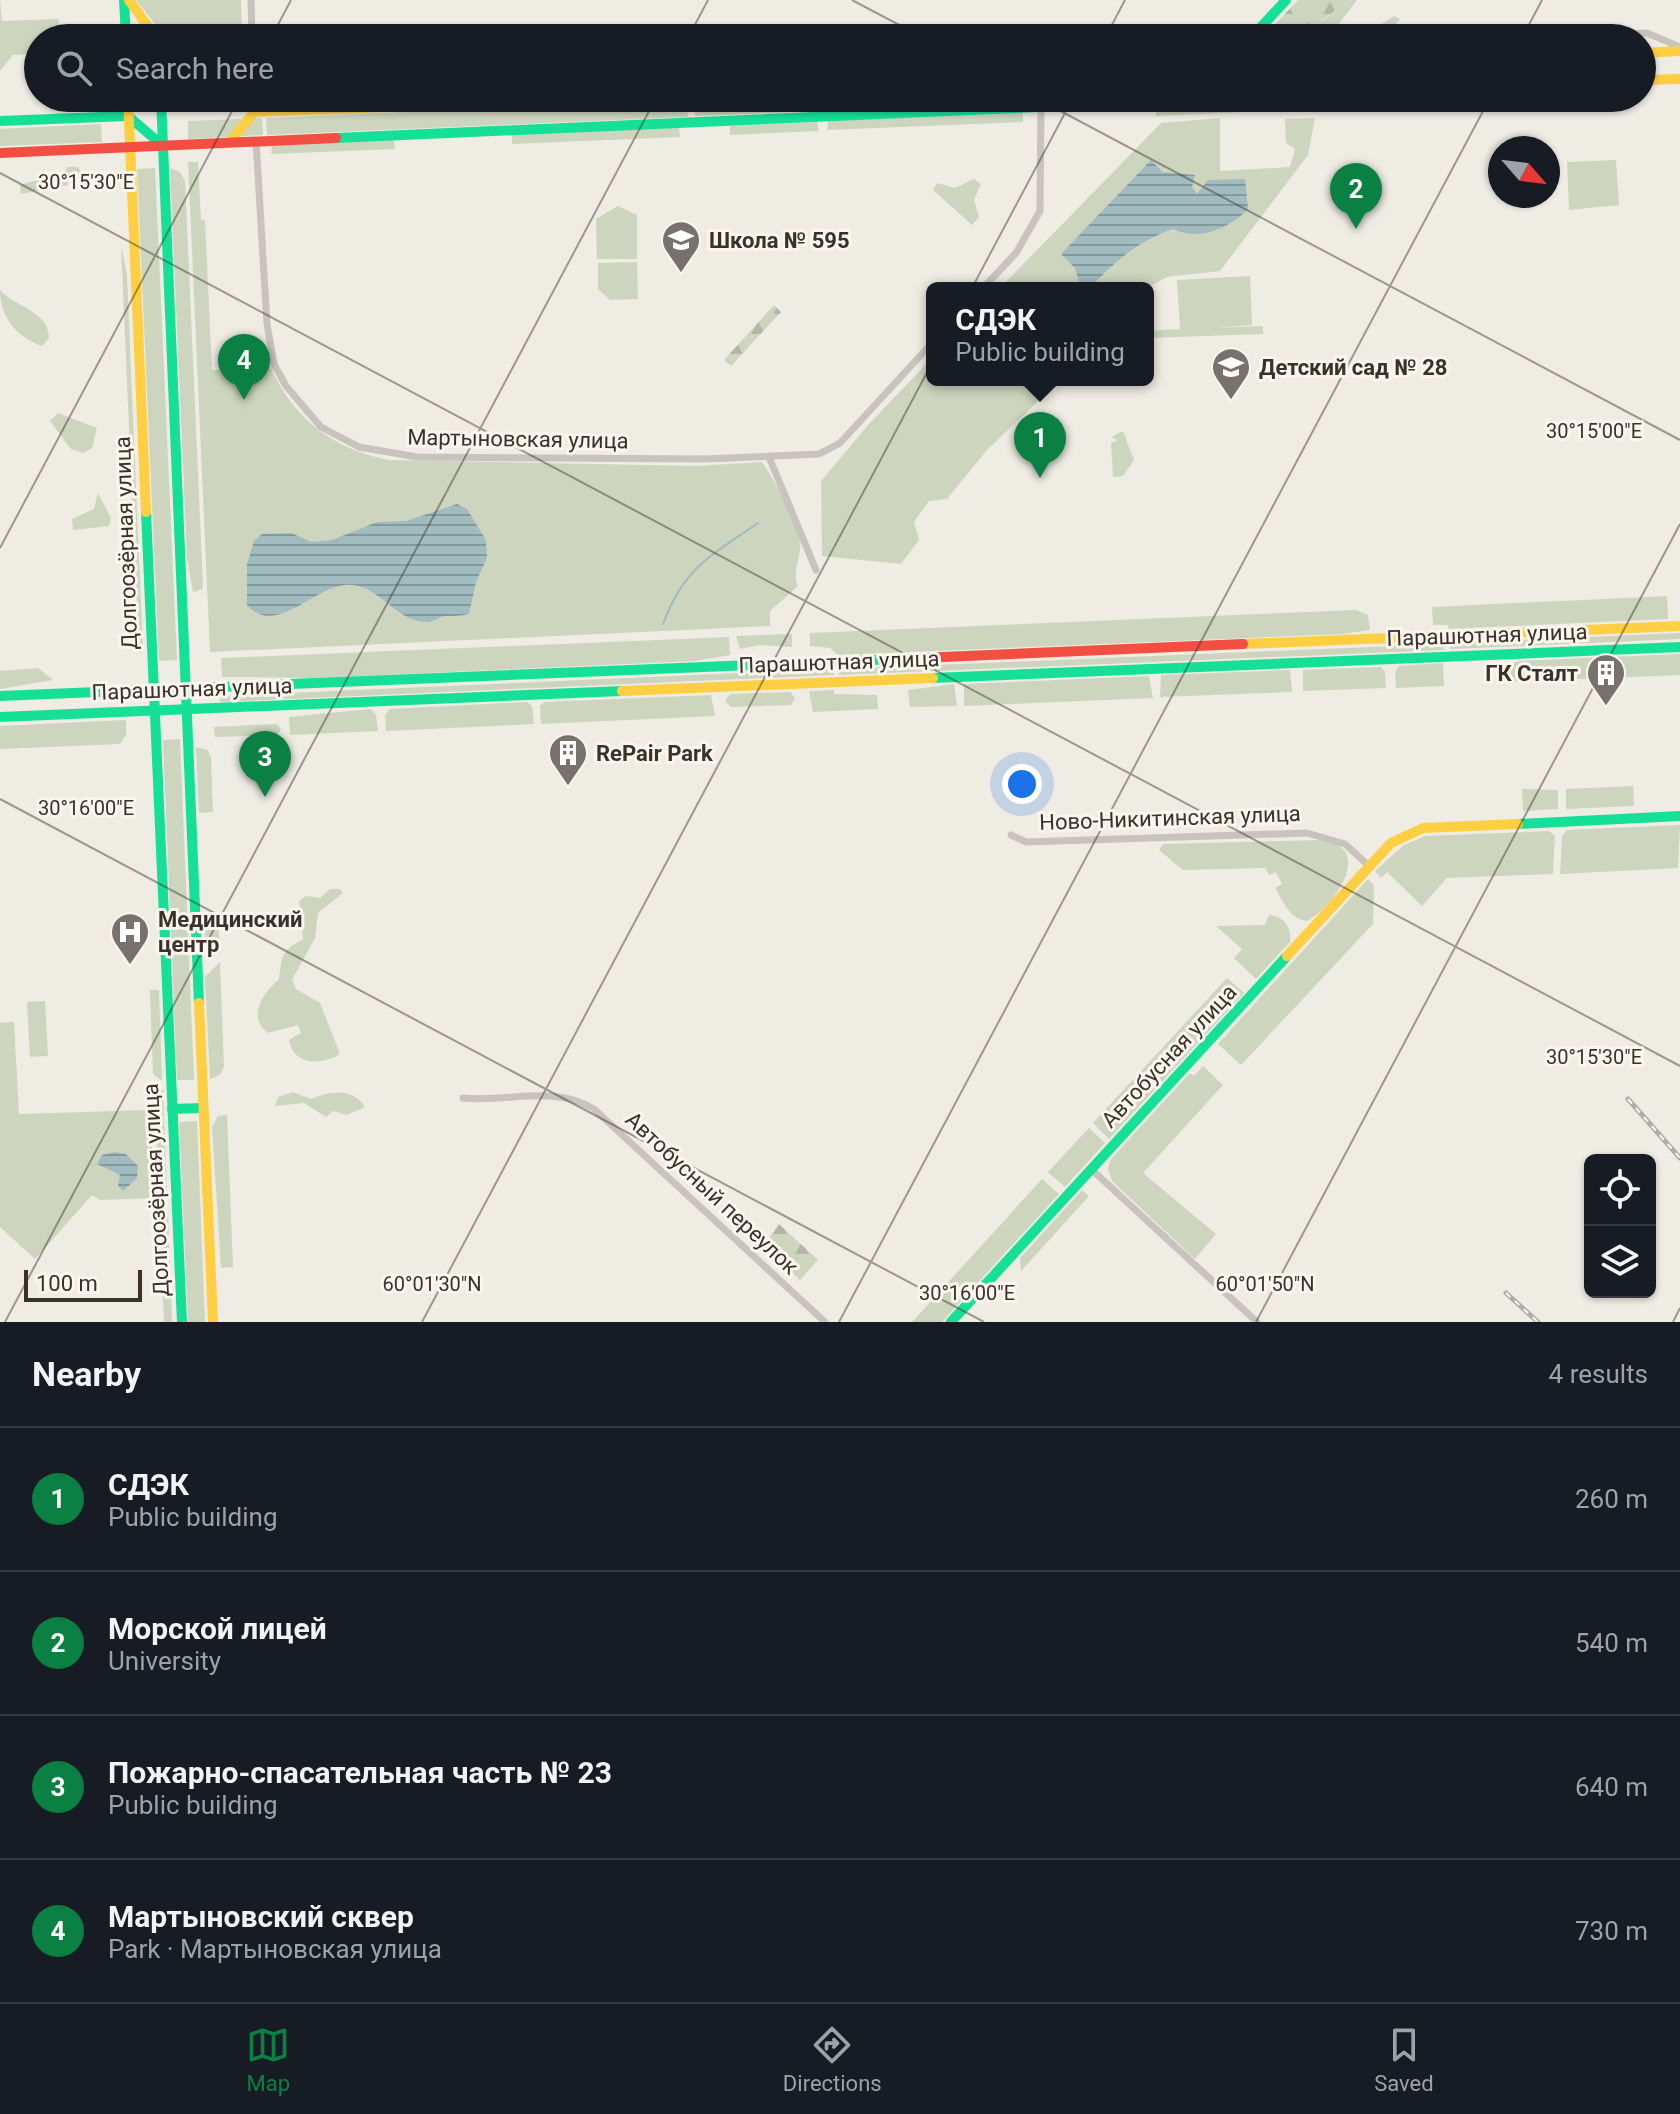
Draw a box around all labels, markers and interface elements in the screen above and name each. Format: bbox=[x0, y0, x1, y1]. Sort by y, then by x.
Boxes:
search box bbox=[24, 24, 1656, 112]
icon: search bbox=[52, 46, 96, 90]
text: Search here bbox=[116, 51, 274, 86]
north arrow bbox=[1488, 136, 1560, 208]
pin: 2 bbox=[1330, 163, 1382, 229]
text: 30°15'30"E bbox=[38, 170, 134, 194]
school or university icon: Школа № 595 bbox=[660, 219, 702, 274]
place label: Школа № 595 bbox=[709, 228, 850, 253]
popup bbox=[926, 282, 1154, 386]
text: СДЭК bbox=[955, 302, 1036, 337]
pin: 4 bbox=[218, 334, 270, 400]
text: Public building bbox=[955, 337, 1125, 367]
school or university icon: Детский сад № 28 bbox=[1210, 346, 1252, 401]
place label: Детский сад № 28 bbox=[1259, 355, 1447, 380]
pin: 1 bbox=[1014, 412, 1066, 478]
text: 30°15'00"E bbox=[1546, 419, 1642, 443]
street label: Мартыновская улица bbox=[407, 425, 629, 453]
street label: Долгоозёрная улица bbox=[110, 436, 142, 650]
street label: Парашютная улица bbox=[1386, 619, 1588, 651]
street label: Парашютная улица bbox=[738, 646, 940, 678]
building icon: ГК Сталт bbox=[1585, 652, 1627, 707]
place label: ГК Сталт bbox=[1485, 661, 1578, 686]
street label: Парашютная улица bbox=[91, 673, 293, 705]
pin: 3 bbox=[239, 731, 291, 797]
building icon: RePair Park bbox=[547, 732, 589, 787]
place label: RePair Park bbox=[596, 741, 713, 766]
your location bbox=[1002, 764, 1042, 804]
text: 30°16'00"E bbox=[38, 796, 134, 820]
street label: Ново-Никитинская улица bbox=[1039, 801, 1301, 835]
place label: Медицинский центр bbox=[158, 907, 302, 957]
hospital icon: Медицинский центр bbox=[109, 911, 151, 966]
street label: Автобусная улица bbox=[1096, 979, 1242, 1133]
text: 30°15'30"E bbox=[1546, 1045, 1642, 1069]
street label: Долгоозёрная улица bbox=[138, 1083, 174, 1297]
street label: Автобусный переулок bbox=[621, 1107, 804, 1280]
map controls bbox=[1584, 1154, 1656, 1298]
button: locate bbox=[1584, 1154, 1656, 1226]
button: layers bbox=[1584, 1226, 1656, 1298]
scale bar bbox=[24, 1266, 142, 1302]
text: 100 m bbox=[36, 1271, 98, 1296]
text: 60°01'30"N bbox=[382, 1272, 482, 1296]
text: 60°01'50"N bbox=[1215, 1272, 1315, 1296]
text: 30°16'00"E bbox=[919, 1281, 1015, 1305]
text: Nearby bbox=[32, 1354, 141, 1394]
text: 4 results bbox=[1549, 1359, 1648, 1389]
text: СДЭК bbox=[108, 1467, 189, 1502]
text: 1 bbox=[51, 1484, 65, 1514]
text: 260 m bbox=[1575, 1484, 1648, 1514]
text: Public building bbox=[108, 1502, 278, 1532]
text: Морской лицей bbox=[108, 1611, 327, 1646]
text: 2 bbox=[51, 1628, 65, 1658]
text: 540 m bbox=[1575, 1628, 1648, 1658]
text: University bbox=[108, 1646, 221, 1676]
text: Пожарно-спасательная часть № 23 bbox=[108, 1755, 612, 1790]
text: 3 bbox=[51, 1772, 65, 1802]
text: 640 m bbox=[1575, 1772, 1648, 1802]
text: Public building bbox=[108, 1790, 278, 1820]
text: Мартыновский сквер bbox=[108, 1899, 414, 1934]
text: 4 bbox=[51, 1916, 65, 1946]
text: 730 m bbox=[1575, 1916, 1648, 1946]
text: Park · Мартыновская улица bbox=[108, 1934, 442, 1964]
tab: Map bbox=[246, 2023, 290, 2096]
tab: Directions bbox=[783, 2023, 882, 2096]
tab: Saved bbox=[1374, 2023, 1434, 2096]

